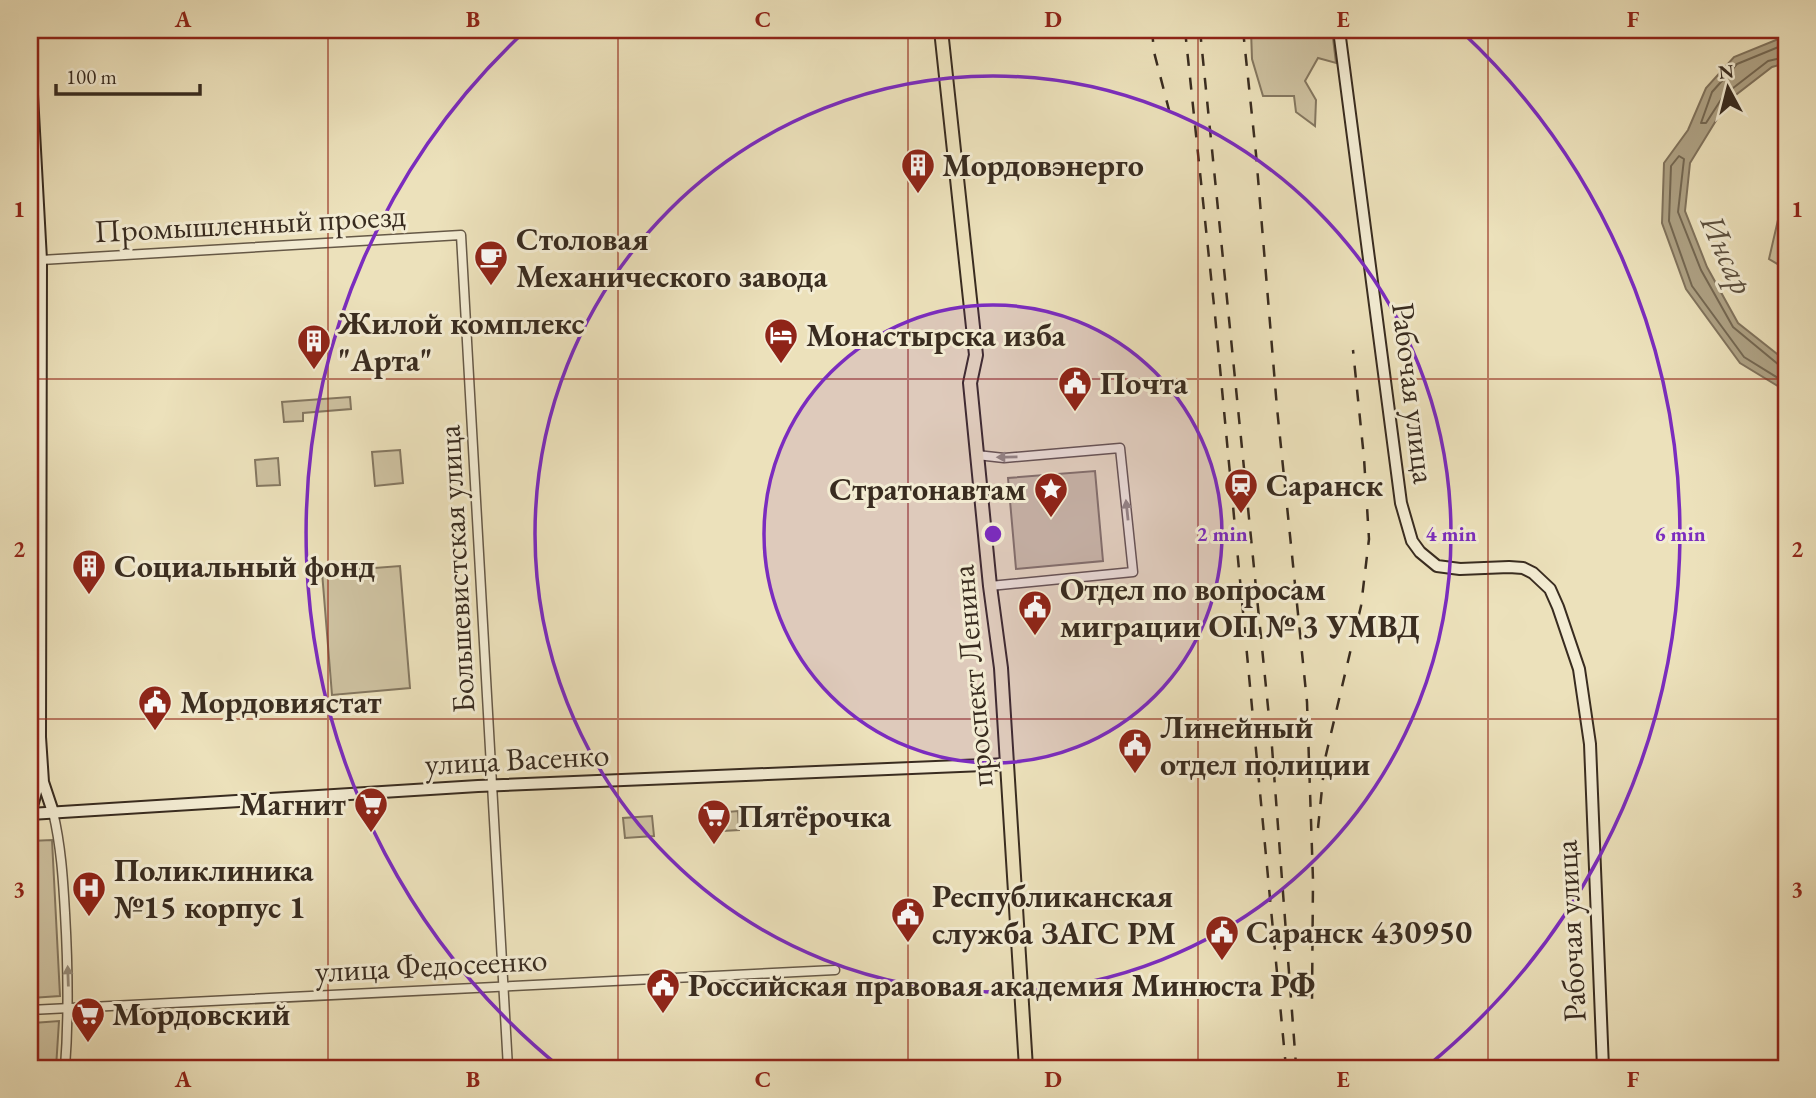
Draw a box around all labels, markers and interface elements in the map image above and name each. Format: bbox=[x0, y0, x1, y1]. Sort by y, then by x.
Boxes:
text: A bbox=[174, 4, 192, 34]
text: B bbox=[466, 4, 480, 34]
text: C bbox=[755, 4, 771, 34]
text: D bbox=[1044, 4, 1062, 34]
text: E bbox=[1336, 4, 1350, 34]
text: F bbox=[1627, 4, 1640, 34]
scale bar bbox=[56, 52, 200, 96]
north arrow bbox=[1694, 52, 1764, 122]
text: N bbox=[1717, 58, 1736, 85]
text: 100 m bbox=[66, 63, 117, 90]
place label: Мордовэнерго bbox=[942, 144, 1144, 186]
building icon: Мордовэнерго bbox=[899, 146, 937, 195]
text: 1 bbox=[13, 194, 25, 224]
street label: Промышленный проезд bbox=[93, 194, 407, 252]
text: 1 bbox=[1791, 194, 1803, 224]
water label: Инсар bbox=[1691, 207, 1764, 301]
place label: Столовая Механического завода bbox=[516, 218, 829, 297]
cafe icon: Столовая Механического завода bbox=[472, 238, 510, 287]
street label: Рабочая улица bbox=[1382, 300, 1446, 486]
place label: Жилой комплекс "Арта" bbox=[337, 302, 585, 381]
place label: Монастырска изба bbox=[806, 314, 1067, 356]
hotel icon: Монастырска изба bbox=[762, 316, 800, 365]
building icon: Жилой комплекс "Арта" bbox=[295, 322, 333, 371]
place label: Почта bbox=[1100, 362, 1189, 404]
public building icon: Почта bbox=[1056, 364, 1094, 413]
street label: Большевистская улица bbox=[427, 424, 485, 714]
one-way arrow bbox=[995, 451, 1017, 462]
place label: Саранск bbox=[1266, 464, 1383, 506]
station icon: Саранск bbox=[1222, 466, 1260, 515]
place label: Стратонавтам bbox=[829, 468, 1026, 510]
place icon: Стратонавтам bbox=[1032, 470, 1070, 519]
one-way arrow bbox=[1121, 499, 1132, 521]
text: 2 min bbox=[1196, 520, 1248, 547]
text: 4 min bbox=[1425, 520, 1477, 547]
text: 6 min bbox=[1654, 520, 1706, 547]
centre of rings bbox=[981, 522, 1005, 546]
text: 2 bbox=[13, 534, 25, 564]
text: 2 bbox=[1791, 534, 1803, 564]
place label: Социальный фонд bbox=[114, 545, 375, 587]
building icon: Социальный фонд bbox=[70, 547, 108, 596]
street label: проспект Ленина bbox=[941, 563, 1003, 789]
place label: Отдел по вопросам миграции ОП № 3 УМВД bbox=[1060, 568, 1420, 647]
public building icon: Отдел по вопросам миграции ОП № 3 УМВД bbox=[1016, 588, 1054, 637]
place label: Мордовиястат bbox=[180, 681, 382, 723]
public building icon: Мордовиястат bbox=[136, 683, 174, 732]
place label: Линейный отдел полиции bbox=[1160, 706, 1370, 785]
public building icon: Линейный отдел полиции bbox=[1116, 726, 1154, 775]
street label: улица Васенко bbox=[424, 733, 610, 785]
place label: Магнит bbox=[239, 783, 347, 825]
supermarket icon: Магнит bbox=[352, 785, 390, 834]
place label: Пятёрочка bbox=[738, 795, 892, 837]
supermarket icon: Пятёрочка bbox=[695, 797, 733, 846]
street label: Рабочая улица bbox=[1544, 839, 1596, 1023]
place label: Поликлиника №15 корпус 1 bbox=[114, 849, 315, 928]
hospital icon: Поликлиника №15 корпус 1 bbox=[70, 869, 108, 918]
text: 3 bbox=[13, 874, 25, 904]
text: 3 bbox=[1791, 874, 1803, 904]
place label: Республиканская служба ЗАГС РМ bbox=[932, 875, 1176, 954]
public building icon: Республиканская служба ЗАГС РМ bbox=[889, 895, 927, 944]
place label: Саранск 430950 bbox=[1246, 911, 1472, 953]
public building icon: Саранск 430950 bbox=[1203, 913, 1241, 962]
street label: улица Федосеенко bbox=[314, 938, 548, 992]
one-way arrow bbox=[62, 964, 74, 986]
place label: Российская правовая академия Минюста РФ bbox=[688, 964, 1315, 1006]
public building icon: Российская правовая академия Минюста РФ bbox=[644, 966, 682, 1015]
place label: Мордовский bbox=[112, 993, 290, 1035]
supermarket icon: Мордовский bbox=[69, 995, 107, 1044]
text: A bbox=[174, 1064, 192, 1094]
text: B bbox=[466, 1064, 480, 1094]
text: C bbox=[755, 1064, 771, 1094]
text: D bbox=[1044, 1064, 1062, 1094]
text: E bbox=[1336, 1064, 1350, 1094]
text: F bbox=[1627, 1064, 1640, 1094]

